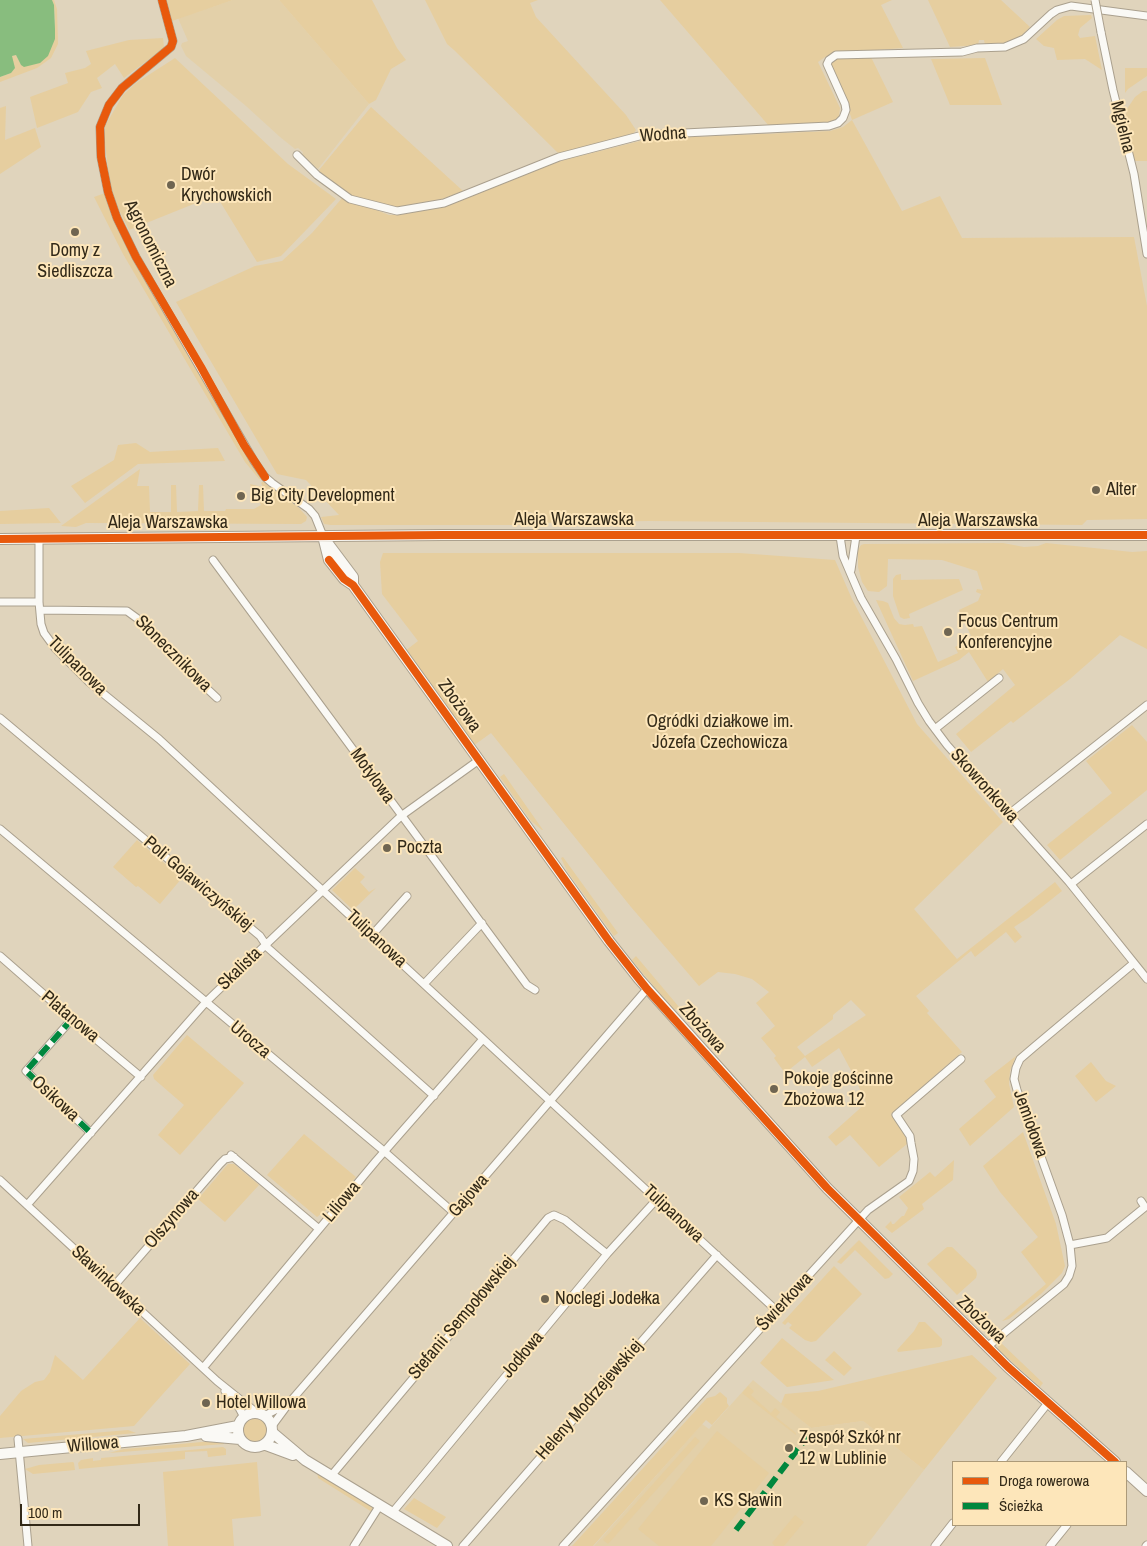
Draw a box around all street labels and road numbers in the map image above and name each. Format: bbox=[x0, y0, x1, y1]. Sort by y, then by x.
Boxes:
street label: Mgielna bbox=[1105, 99, 1139, 155]
street label: Wodna bbox=[639, 123, 687, 147]
street label: Agronomiczna bbox=[119, 197, 181, 291]
street label: Aleja Warszawska bbox=[514, 509, 634, 531]
street label: Aleja Warszawska bbox=[918, 510, 1038, 532]
street label: Aleja Warszawska bbox=[108, 512, 228, 534]
street label: Słonecznikowa bbox=[130, 611, 216, 697]
street label: Tulipanowa bbox=[43, 632, 111, 700]
street label: Zbożowa bbox=[433, 675, 485, 737]
street label: Motylowa bbox=[345, 744, 399, 808]
street label: Skowronkowa bbox=[945, 745, 1023, 827]
street label: Poli Gojawiczyńskiej bbox=[139, 832, 257, 936]
street label: Tulipanowa bbox=[341, 906, 411, 972]
street label: Skalista bbox=[214, 943, 266, 995]
street label: Platanowa bbox=[37, 987, 103, 1047]
street label: Zbożowa bbox=[674, 999, 730, 1057]
street label: Urocza bbox=[225, 1017, 275, 1063]
street label: Osikowa bbox=[27, 1072, 83, 1126]
street label: Jemiołowa bbox=[1008, 1087, 1052, 1161]
street label: Gajowa bbox=[444, 1170, 494, 1222]
street label: Liliowa bbox=[319, 1177, 365, 1227]
street label: Tulipanowa bbox=[638, 1181, 708, 1247]
street label: Olszynowa bbox=[140, 1185, 204, 1253]
street label: Sławinkowska bbox=[66, 1241, 150, 1321]
street label: Stefanii Sempołowskiej bbox=[404, 1252, 520, 1384]
street label: Świerkowa bbox=[752, 1268, 818, 1336]
street label: Zbożowa bbox=[952, 1291, 1010, 1349]
street label: Jodłowa bbox=[497, 1327, 549, 1383]
street label: Heleny Modrzejewskiej bbox=[532, 1336, 648, 1464]
street label: Willowa bbox=[66, 1432, 120, 1458]

